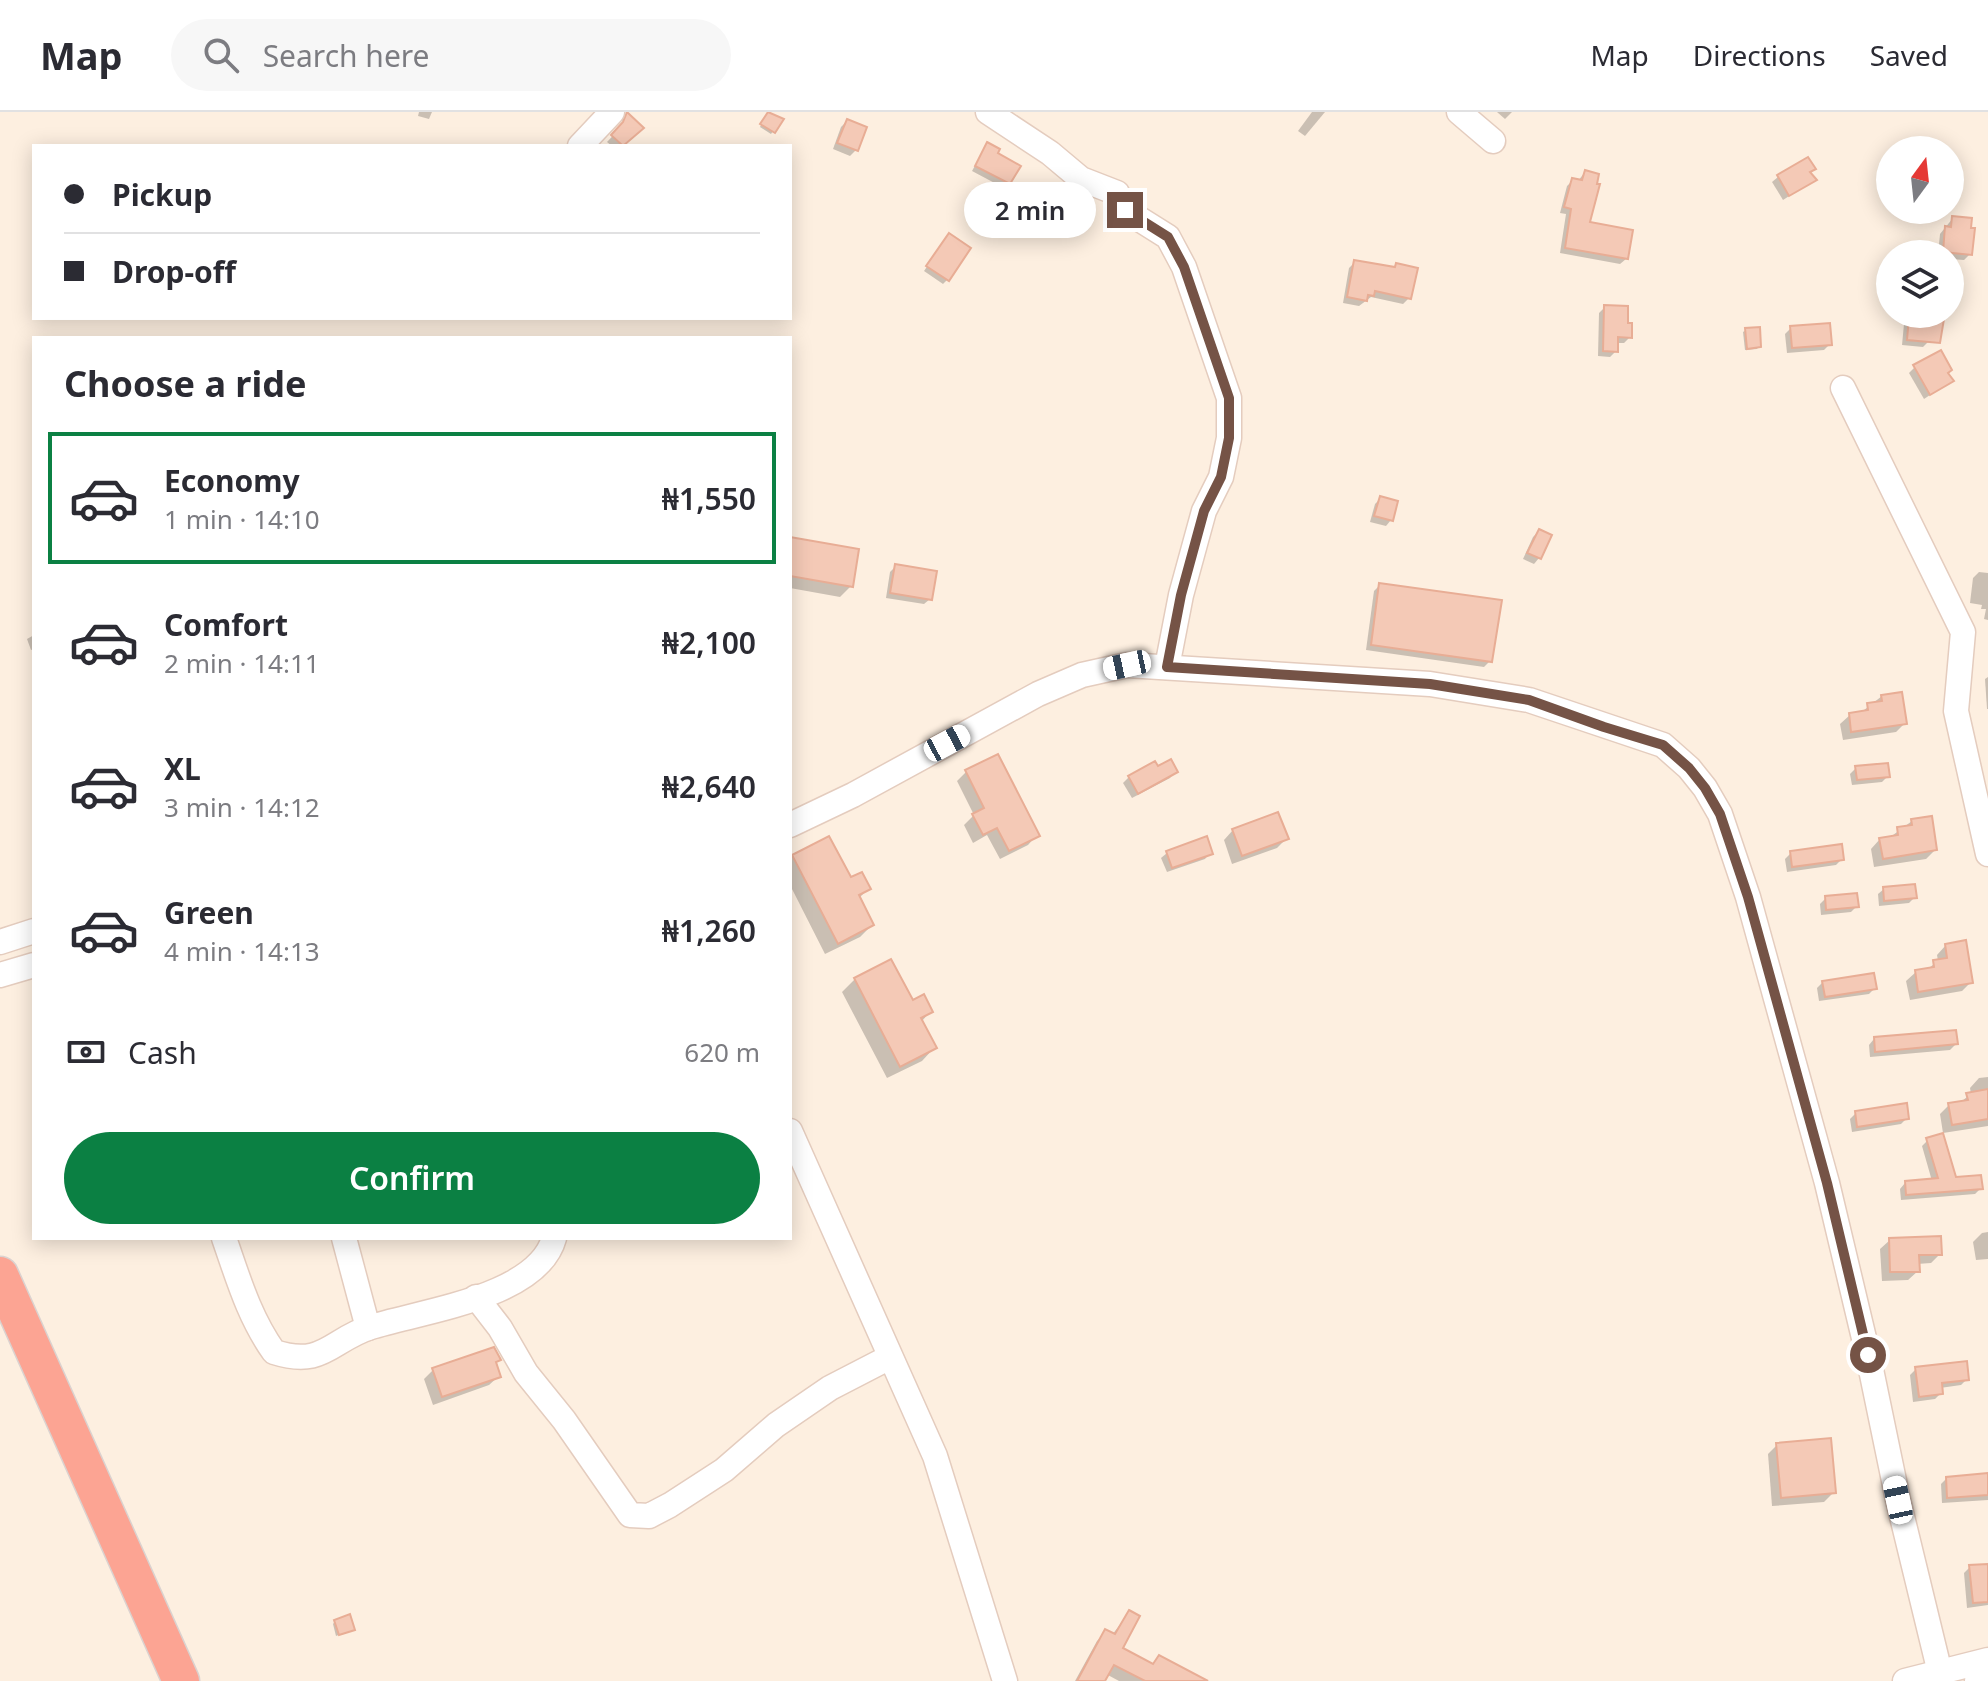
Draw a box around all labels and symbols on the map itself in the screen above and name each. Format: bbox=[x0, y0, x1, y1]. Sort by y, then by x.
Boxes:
north arrow bbox=[1876, 136, 1964, 224]
callout: 2 min bbox=[965, 182, 1097, 238]
route end bbox=[1107, 192, 1143, 228]
car bbox=[1101, 648, 1153, 682]
car bbox=[920, 721, 974, 765]
route start bbox=[1850, 1337, 1886, 1373]
car bbox=[1881, 1474, 1915, 1526]

